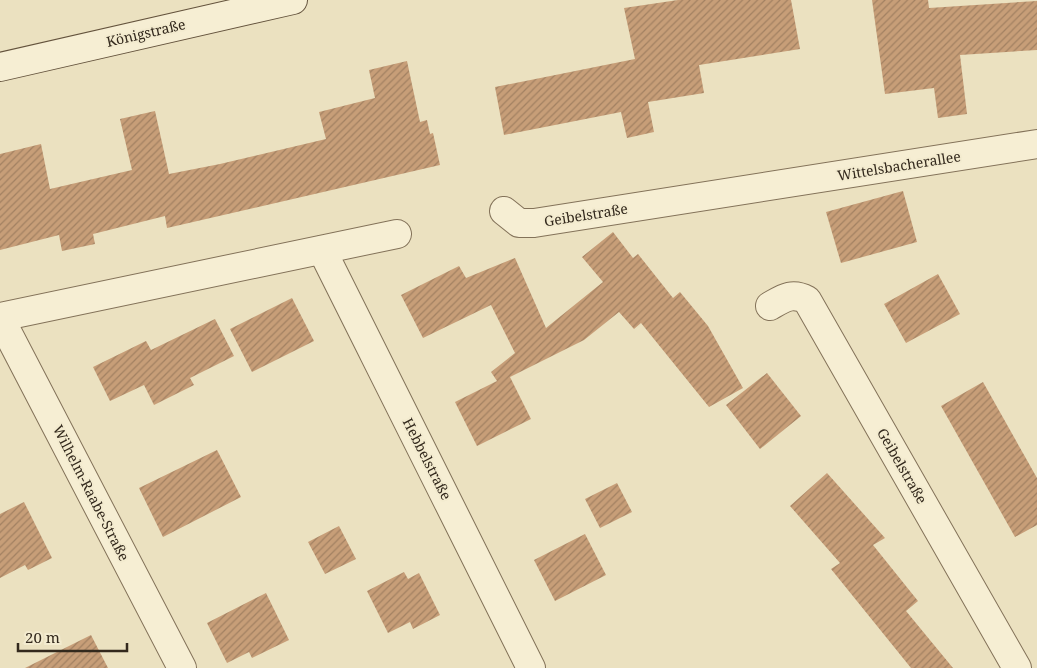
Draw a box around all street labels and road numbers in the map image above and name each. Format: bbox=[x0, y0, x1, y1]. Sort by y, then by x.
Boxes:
street label: Königstraße bbox=[104, 14, 187, 51]
street label: Wittelsbacherallee bbox=[836, 146, 962, 185]
street label: Geibelstraße bbox=[543, 199, 629, 230]
street label: Hebbelstraße bbox=[399, 415, 456, 503]
street label: Wilhelm-Raabe-Straße bbox=[49, 421, 134, 564]
street label: Geibelstraße bbox=[873, 424, 932, 507]

